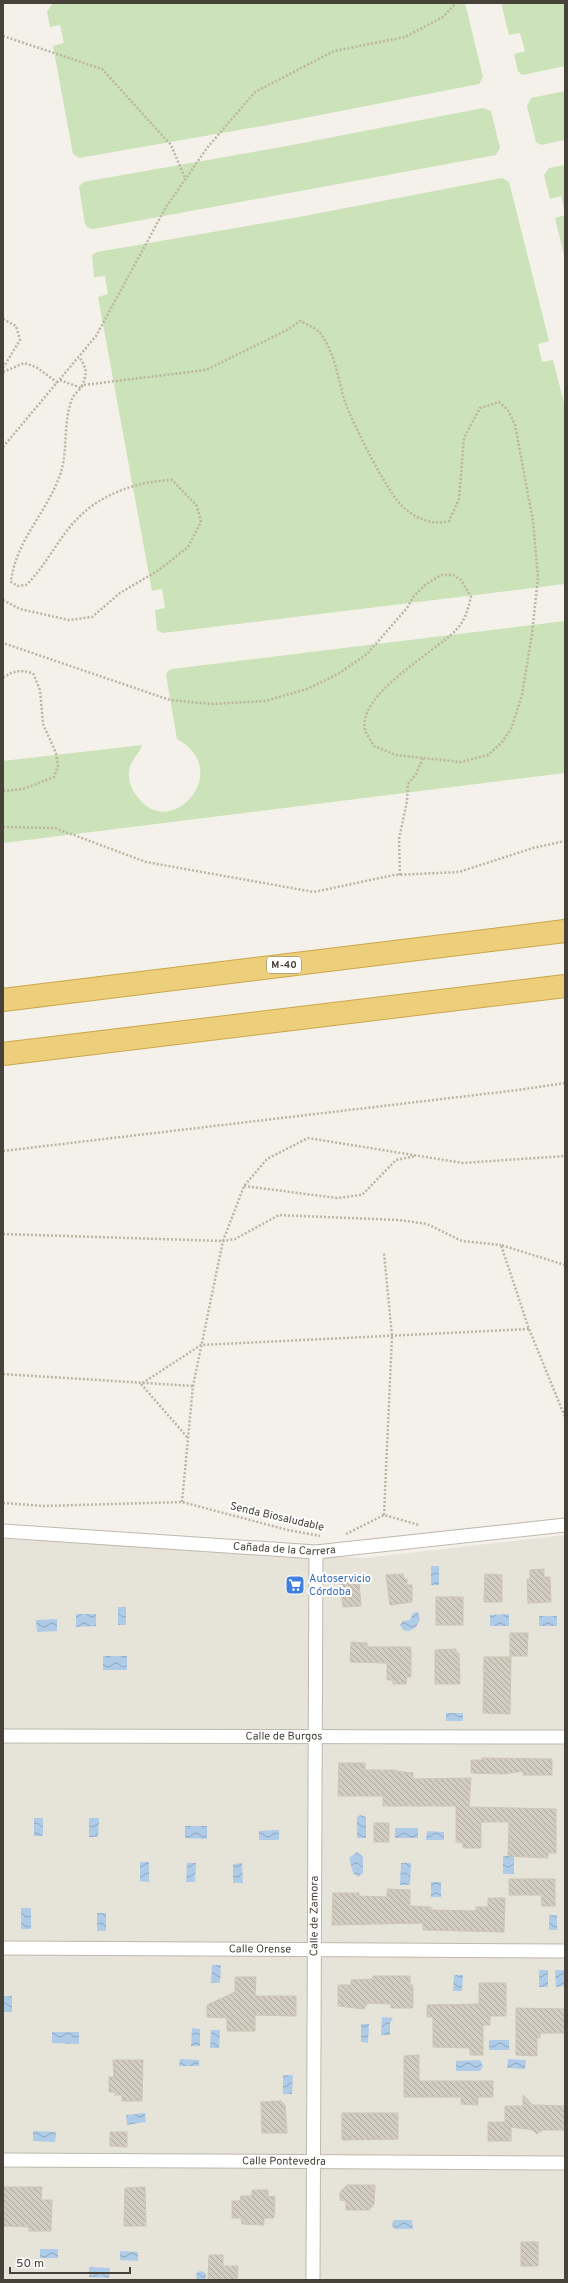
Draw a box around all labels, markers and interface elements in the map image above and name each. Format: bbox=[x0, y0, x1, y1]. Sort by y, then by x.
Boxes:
road number: M-40 bbox=[267, 957, 301, 973]
street label: Senda Biosaludable bbox=[229, 1499, 326, 1535]
street label: Cañada de la Carrera bbox=[233, 1539, 337, 1559]
place label: Autoservicio Córdoba bbox=[309, 1572, 371, 1599]
supermarket icon: Autoservicio Córdoba bbox=[284, 1574, 306, 1596]
street label: Calle de Burgos bbox=[246, 1729, 322, 1744]
street label: Calle de Zamora bbox=[307, 1876, 322, 1956]
street label: Calle Orense bbox=[229, 1942, 291, 1957]
street label: Calle Pontevedra bbox=[242, 2154, 326, 2169]
scale bar bbox=[10, 2249, 130, 2275]
text: 50 m bbox=[16, 2256, 44, 2272]

